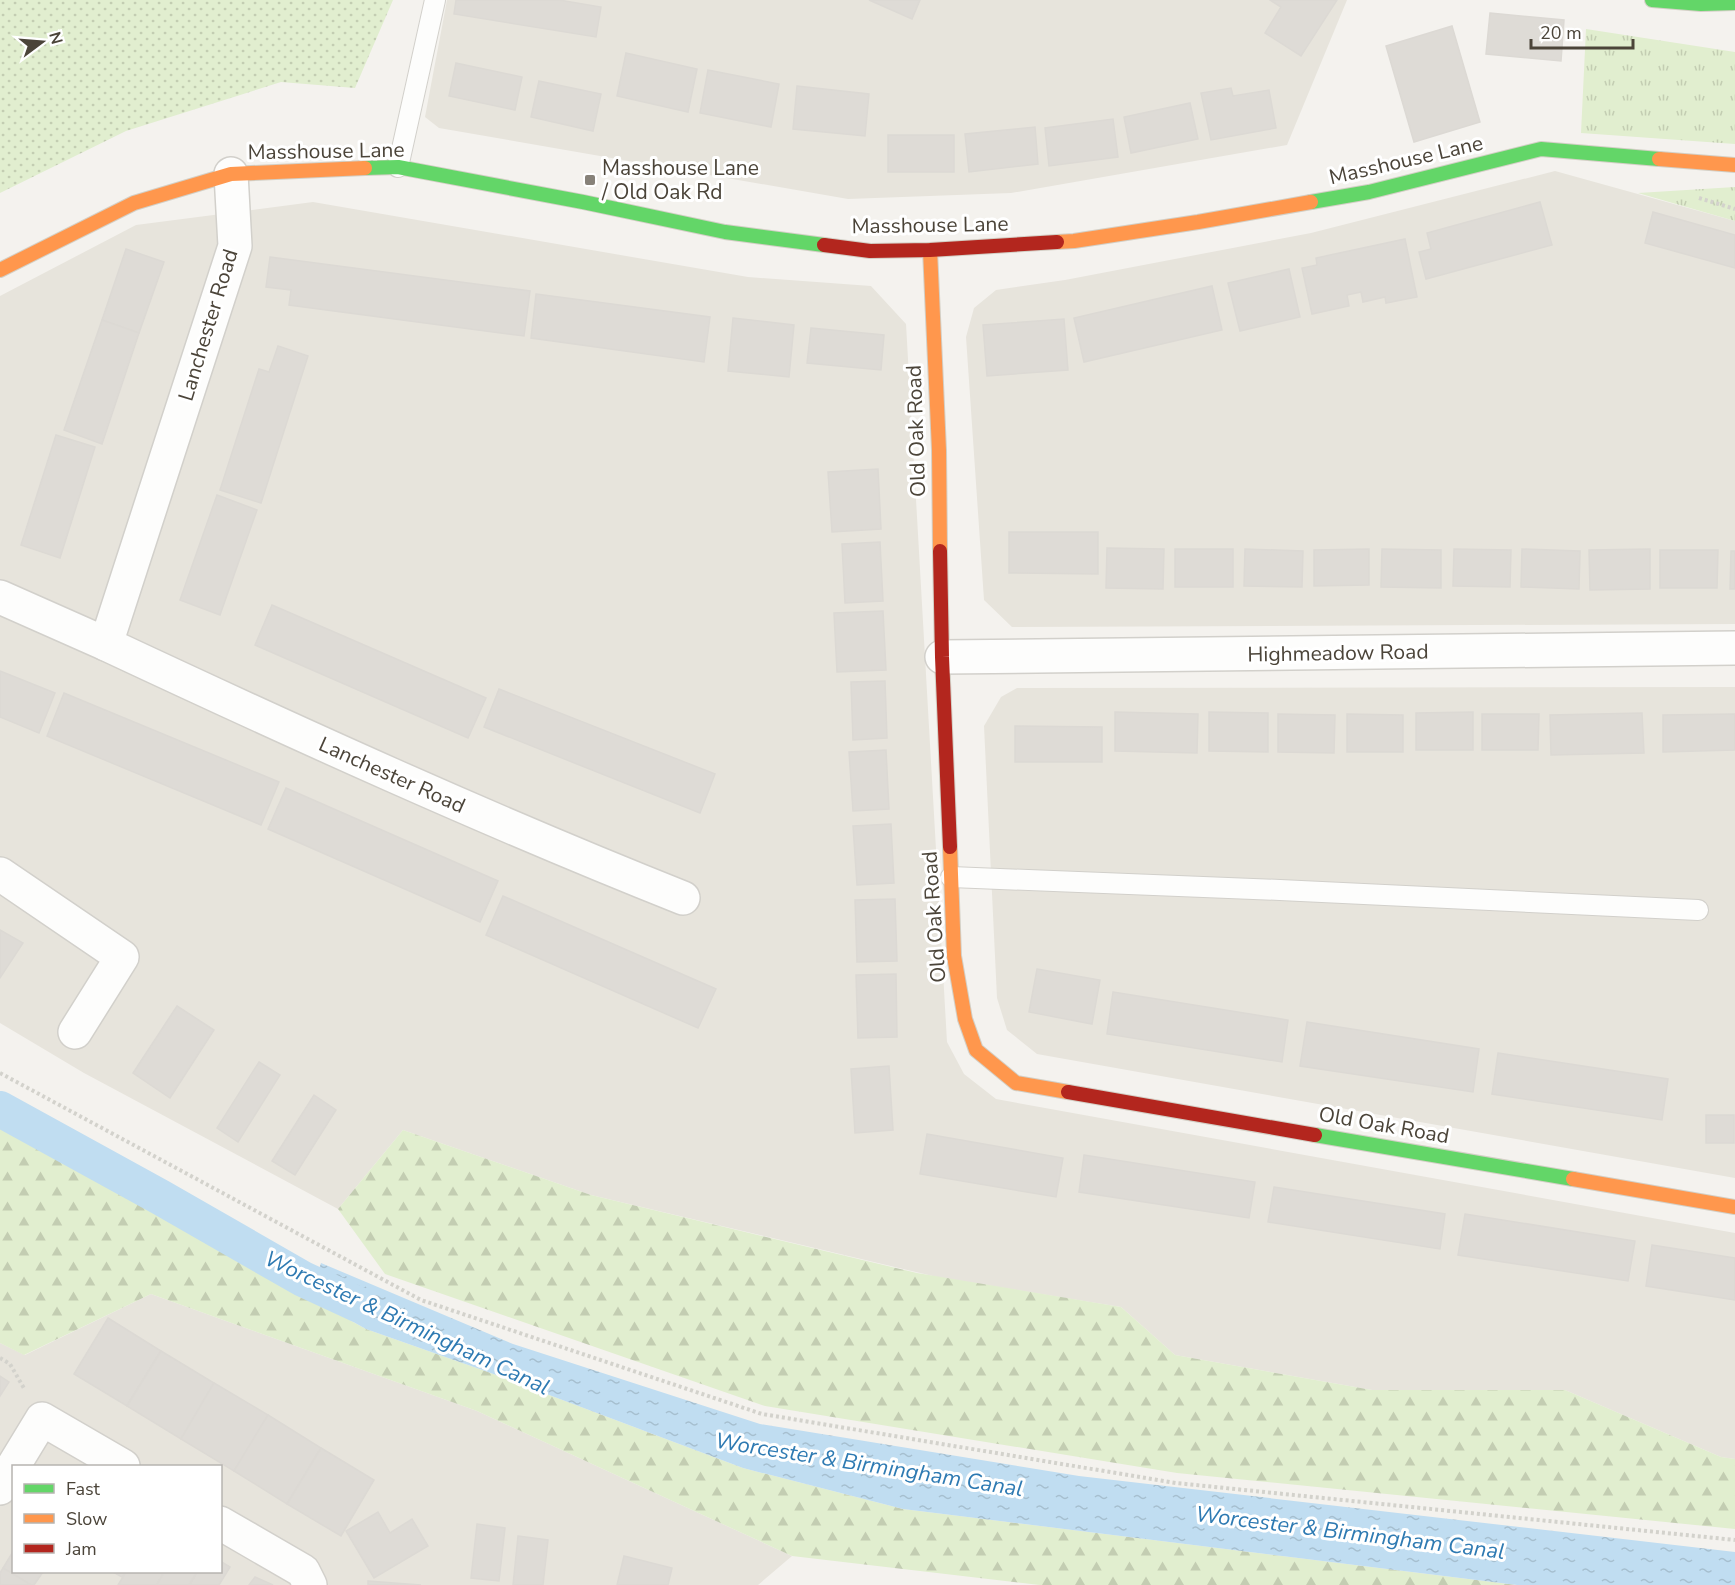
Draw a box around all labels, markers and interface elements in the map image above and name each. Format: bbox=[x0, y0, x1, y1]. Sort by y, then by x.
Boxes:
north arrow bbox=[12, 12, 72, 72]
scale bar bbox=[1531, 12, 1633, 50]
text: 20 m bbox=[1540, 21, 1582, 45]
text: N bbox=[43, 29, 68, 47]
street label: Masshouse Lane bbox=[1326, 129, 1486, 191]
street label: Masshouse Lane bbox=[247, 136, 405, 166]
place label: Masshouse Lane / Old Oak Rd bbox=[601, 154, 759, 206]
marker: Masshouse Lane / Old Oak Rd bbox=[583, 173, 597, 187]
street label: Masshouse Lane bbox=[851, 210, 1009, 240]
street label: Lanchester Road bbox=[172, 246, 244, 404]
street label: Old Oak Road bbox=[900, 365, 932, 497]
street label: Highmeadow Road bbox=[1247, 637, 1429, 669]
street label: Lanchester Road bbox=[314, 730, 470, 820]
street label: Old Oak Road bbox=[915, 850, 953, 984]
street label: Old Oak Road bbox=[1317, 1100, 1451, 1150]
water label: Worcester & Birmingham Canal bbox=[260, 1244, 554, 1402]
water label: Worcester & Birmingham Canal bbox=[713, 1426, 1025, 1504]
legend bbox=[12, 1465, 222, 1573]
text: Fast bbox=[66, 1477, 101, 1501]
water label: Worcester & Birmingham Canal bbox=[1194, 1499, 1506, 1567]
text: Slow bbox=[66, 1507, 107, 1531]
text: Jam bbox=[65, 1537, 97, 1561]

